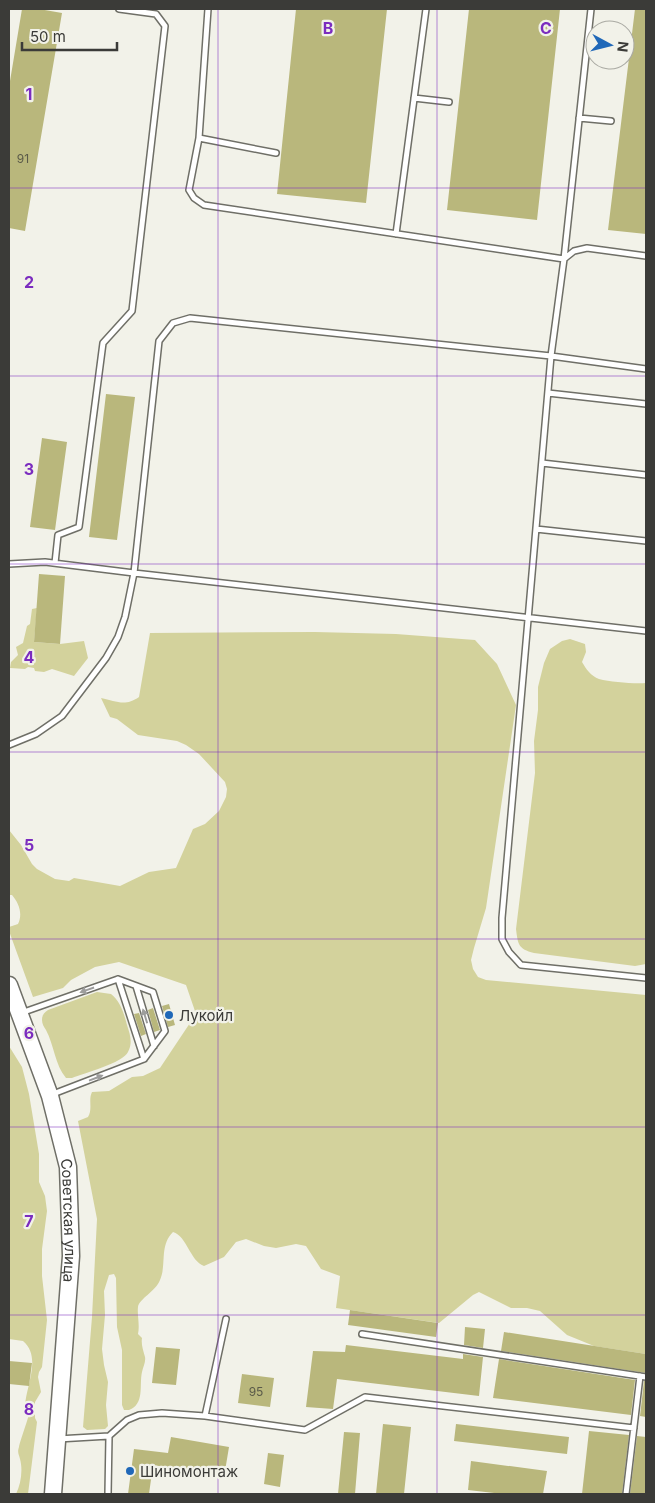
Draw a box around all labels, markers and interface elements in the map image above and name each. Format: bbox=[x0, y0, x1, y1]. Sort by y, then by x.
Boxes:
text: B bbox=[323, 18, 333, 38]
text: C bbox=[540, 18, 552, 38]
scale bar bbox=[22, 20, 118, 52]
north arrow bbox=[585, 20, 635, 70]
text: 50 m bbox=[30, 27, 66, 46]
text: N bbox=[614, 40, 632, 53]
text: 1 bbox=[26, 84, 32, 104]
house number: 91 bbox=[17, 151, 29, 166]
text: 2 bbox=[24, 272, 34, 292]
text: 3 bbox=[24, 459, 34, 479]
text: 4 bbox=[24, 647, 35, 667]
text: 5 bbox=[24, 835, 34, 855]
one-way arrow bbox=[80, 986, 95, 994]
place label: Лукойл bbox=[179, 1006, 233, 1025]
one-way arrow bbox=[140, 1008, 148, 1023]
marker: Лукойл bbox=[163, 1009, 175, 1021]
text: 6 bbox=[24, 1023, 34, 1043]
one-way arrow bbox=[88, 1074, 103, 1081]
street label: Советская улица bbox=[57, 1156, 81, 1283]
text: 7 bbox=[24, 1211, 34, 1231]
house number: 95 bbox=[249, 1384, 263, 1399]
text: 8 bbox=[24, 1399, 34, 1419]
place label: Шиномонтаж bbox=[140, 1462, 238, 1481]
marker: Шиномонтаж bbox=[124, 1465, 136, 1477]

